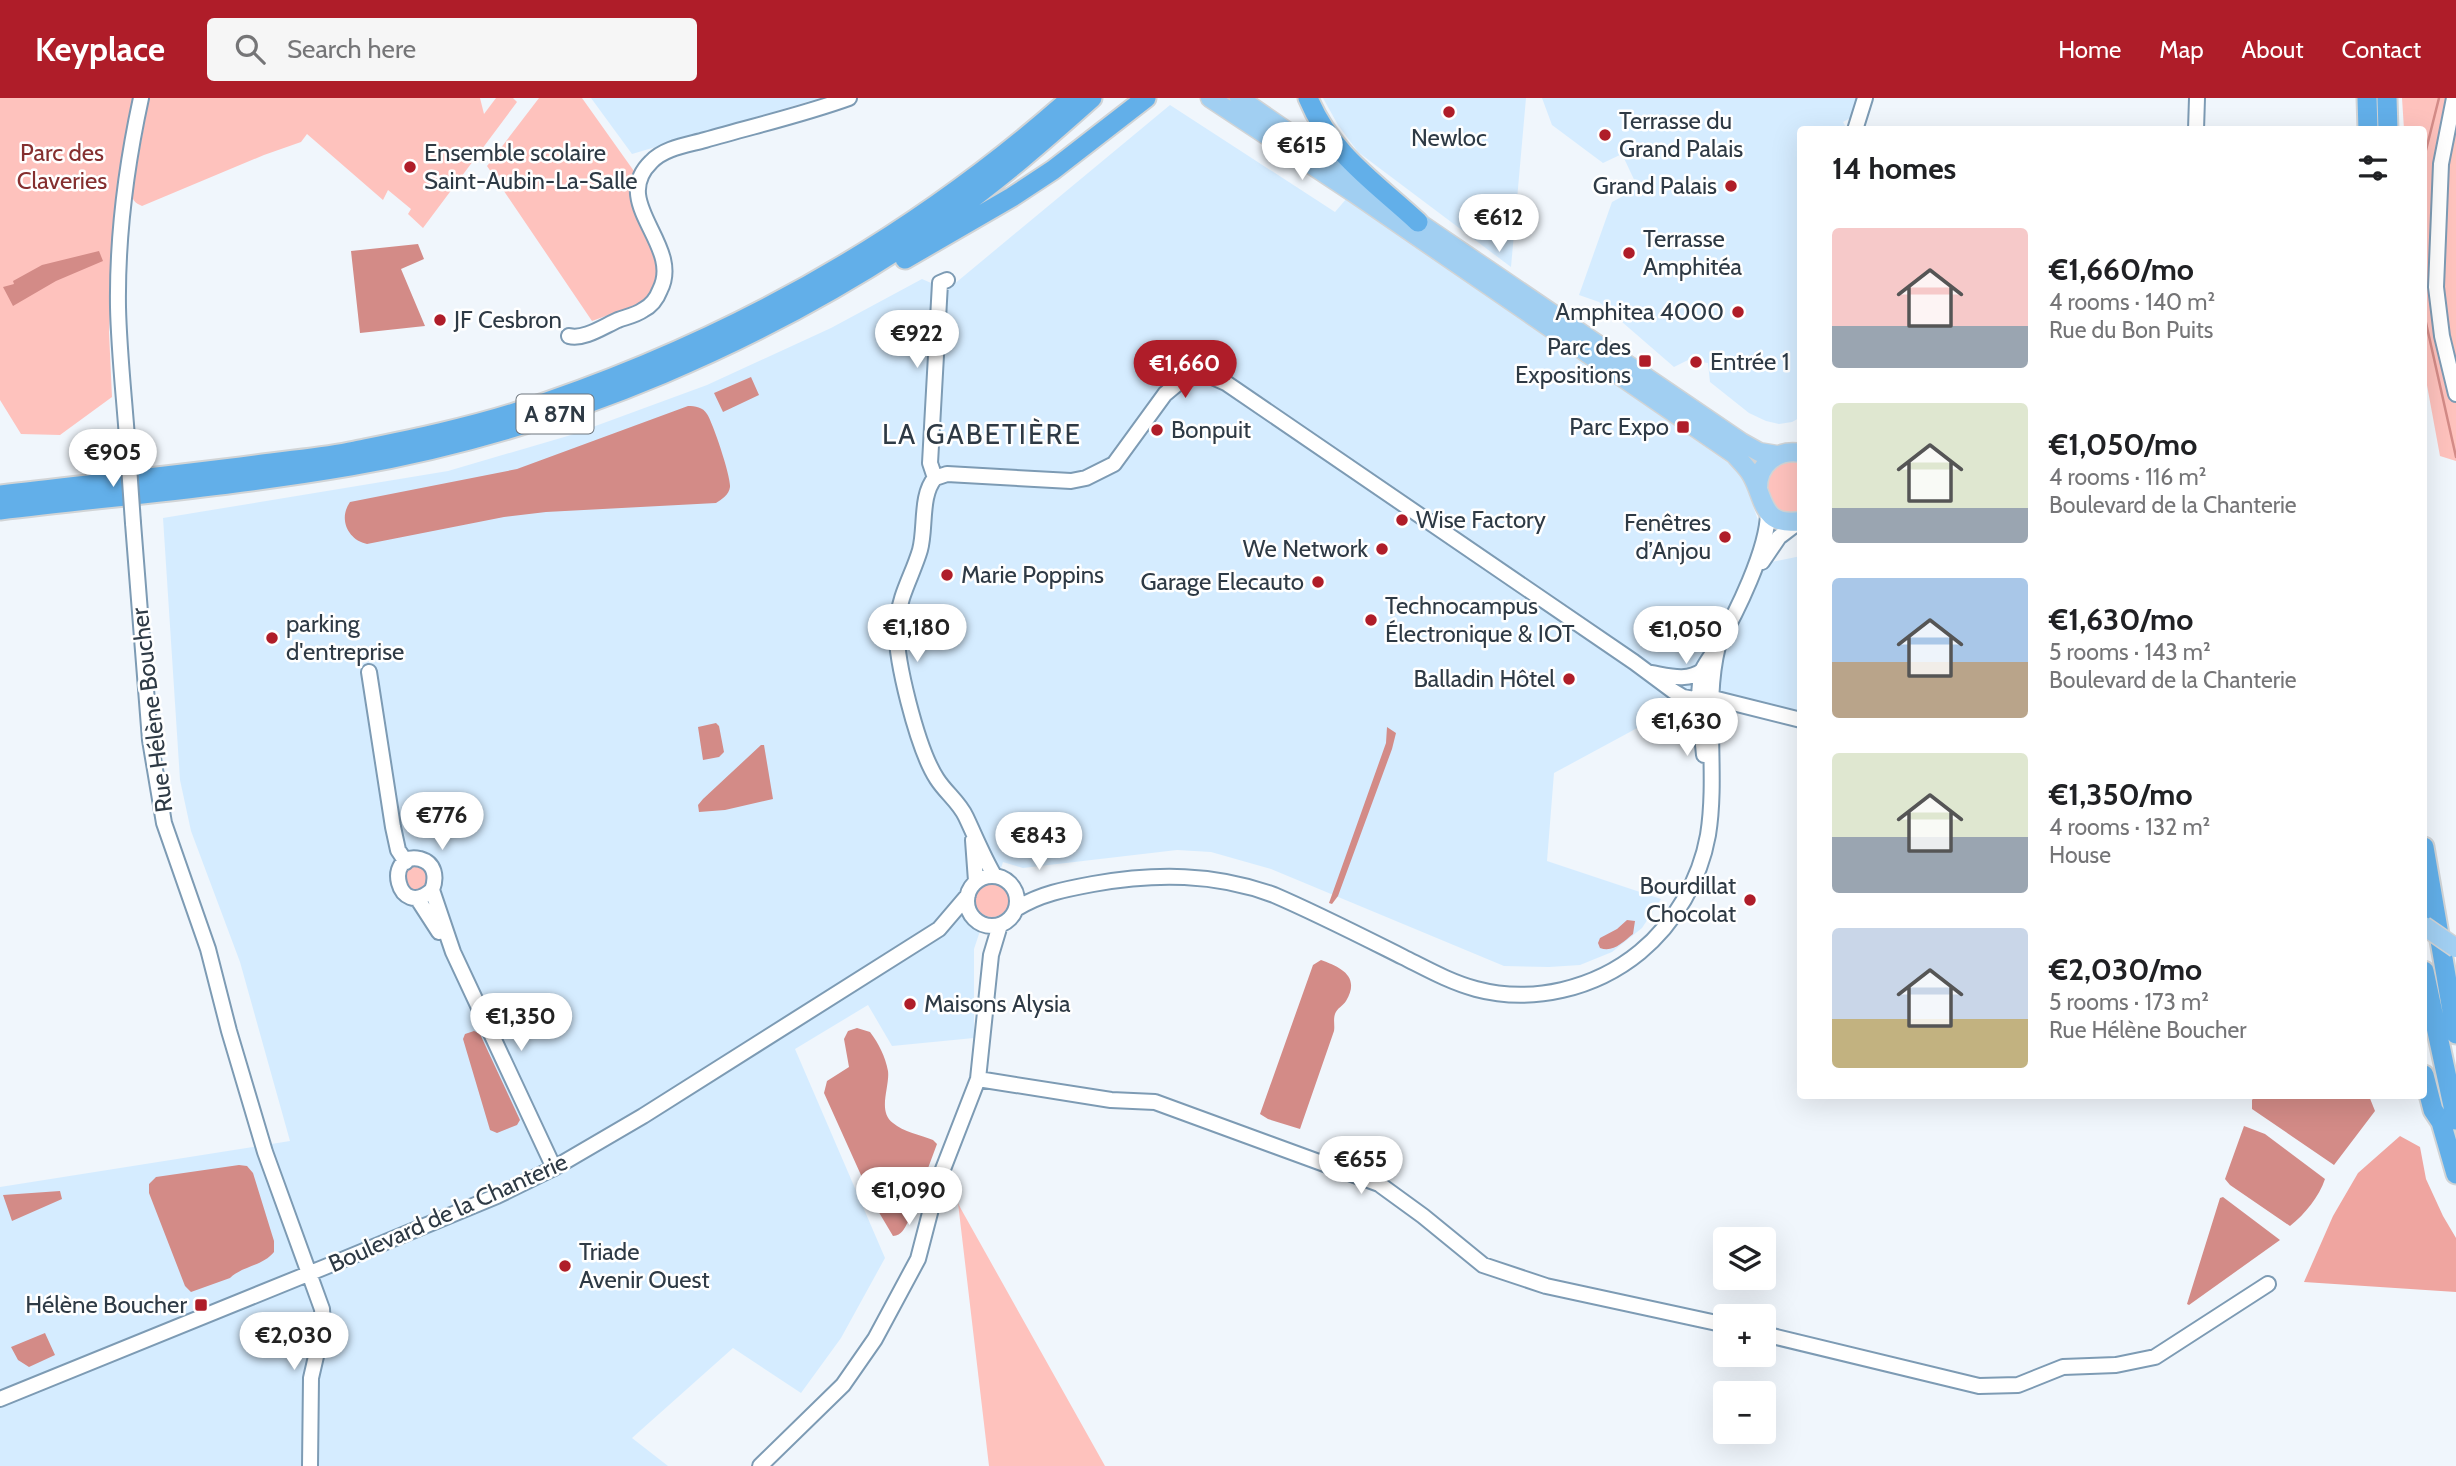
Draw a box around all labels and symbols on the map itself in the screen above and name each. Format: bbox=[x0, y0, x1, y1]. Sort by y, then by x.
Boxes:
marker: Newloc bbox=[1441, 104, 1457, 120]
place label: Terrasse du Grand Palais bbox=[1619, 106, 1743, 163]
pin: €615 bbox=[1261, 122, 1343, 182]
place label: Newloc bbox=[1411, 123, 1487, 152]
marker: Terrasse du Grand Palais bbox=[1597, 127, 1613, 143]
park label: Parc des Claveries bbox=[17, 138, 107, 195]
place label: Ensemble scolaire Saint-Aubin-La-Salle bbox=[424, 138, 638, 195]
marker: Ensemble scolaire Saint-Aubin-La-Salle bbox=[402, 159, 418, 175]
place label: Grand Palais bbox=[1593, 171, 1717, 200]
marker: Grand Palais bbox=[1723, 178, 1739, 194]
pin: €612 bbox=[1458, 194, 1540, 254]
place label: Terrasse Amphitéa bbox=[1643, 224, 1743, 281]
marker: Terrasse Amphitéa bbox=[1621, 245, 1637, 261]
place label: Amphitea 4000 bbox=[1555, 297, 1724, 326]
marker: Amphitea 4000 bbox=[1730, 304, 1746, 320]
place label: JF Cesbron bbox=[453, 305, 562, 334]
pin: €922 bbox=[876, 310, 958, 370]
marker: JF Cesbron bbox=[432, 312, 448, 328]
place label: Parc des Expositions bbox=[1515, 332, 1631, 389]
pin: €1,660 bbox=[1128, 341, 1242, 400]
place label: Entrée 1 bbox=[1710, 347, 1789, 376]
marker: Parc des Expositions bbox=[1637, 353, 1653, 369]
marker: Entrée 1 bbox=[1688, 354, 1704, 370]
road number: A 87N bbox=[516, 394, 594, 434]
place label: Parc Expo bbox=[1569, 412, 1669, 441]
place label: Bonpuit bbox=[1171, 415, 1251, 444]
district label: LA GABETIÈRE bbox=[882, 417, 1082, 451]
marker: Parc Expo bbox=[1675, 419, 1691, 435]
marker: Bonpuit bbox=[1149, 422, 1165, 438]
pin: €905 bbox=[72, 430, 154, 489]
place label: Wise Factory bbox=[1416, 505, 1546, 534]
place label: Fenêtres d’Anjou bbox=[1624, 508, 1711, 565]
marker: Wise Factory bbox=[1394, 512, 1410, 528]
marker: Fenêtres d’Anjou bbox=[1717, 529, 1733, 545]
place label: We Network bbox=[1243, 534, 1368, 563]
marker: We Network bbox=[1374, 541, 1390, 557]
place label: Marie Poppins bbox=[961, 560, 1104, 589]
marker: Marie Poppins bbox=[939, 567, 955, 583]
place label: Garage Elecauto bbox=[1140, 567, 1304, 596]
marker: Garage Elecauto bbox=[1310, 574, 1326, 590]
place label: Technocampus Électronique & IOT bbox=[1385, 591, 1575, 648]
pin: €1,180 bbox=[860, 604, 974, 664]
street label: Rue Hélène Boucher bbox=[124, 606, 178, 814]
pin: €1,050 bbox=[1629, 606, 1743, 666]
place label: parking d'entreprise bbox=[286, 609, 404, 666]
marker: Technocampus Électronique & IOT bbox=[1363, 612, 1379, 628]
marker: parking d'entreprise bbox=[264, 630, 280, 646]
place label: Balladin Hôtel bbox=[1413, 664, 1555, 693]
marker: Balladin Hôtel bbox=[1561, 671, 1577, 687]
pin: €1,630 bbox=[1630, 698, 1744, 758]
pin: €776 bbox=[401, 792, 483, 852]
pin: €843 bbox=[998, 812, 1080, 872]
place label: Bourdillat Chocolat bbox=[1640, 871, 1736, 928]
marker: Bourdillat Chocolat bbox=[1742, 892, 1758, 908]
place label: Maisons Alysia bbox=[924, 989, 1071, 1018]
pin: €1,350 bbox=[464, 993, 578, 1053]
marker: Maisons Alysia bbox=[902, 996, 918, 1012]
pin: €655 bbox=[1320, 1136, 1402, 1196]
street label: Boulevard de la Chanterie bbox=[324, 1147, 572, 1278]
pin: €1,090 bbox=[852, 1168, 966, 1227]
place label: Triade Avenir Ouest bbox=[579, 1237, 710, 1294]
marker: Triade Avenir Ouest bbox=[557, 1258, 573, 1274]
place label: Hélène Boucher bbox=[25, 1290, 187, 1319]
marker: Hélène Boucher bbox=[193, 1297, 209, 1313]
pin: €2,030 bbox=[237, 1312, 351, 1372]

